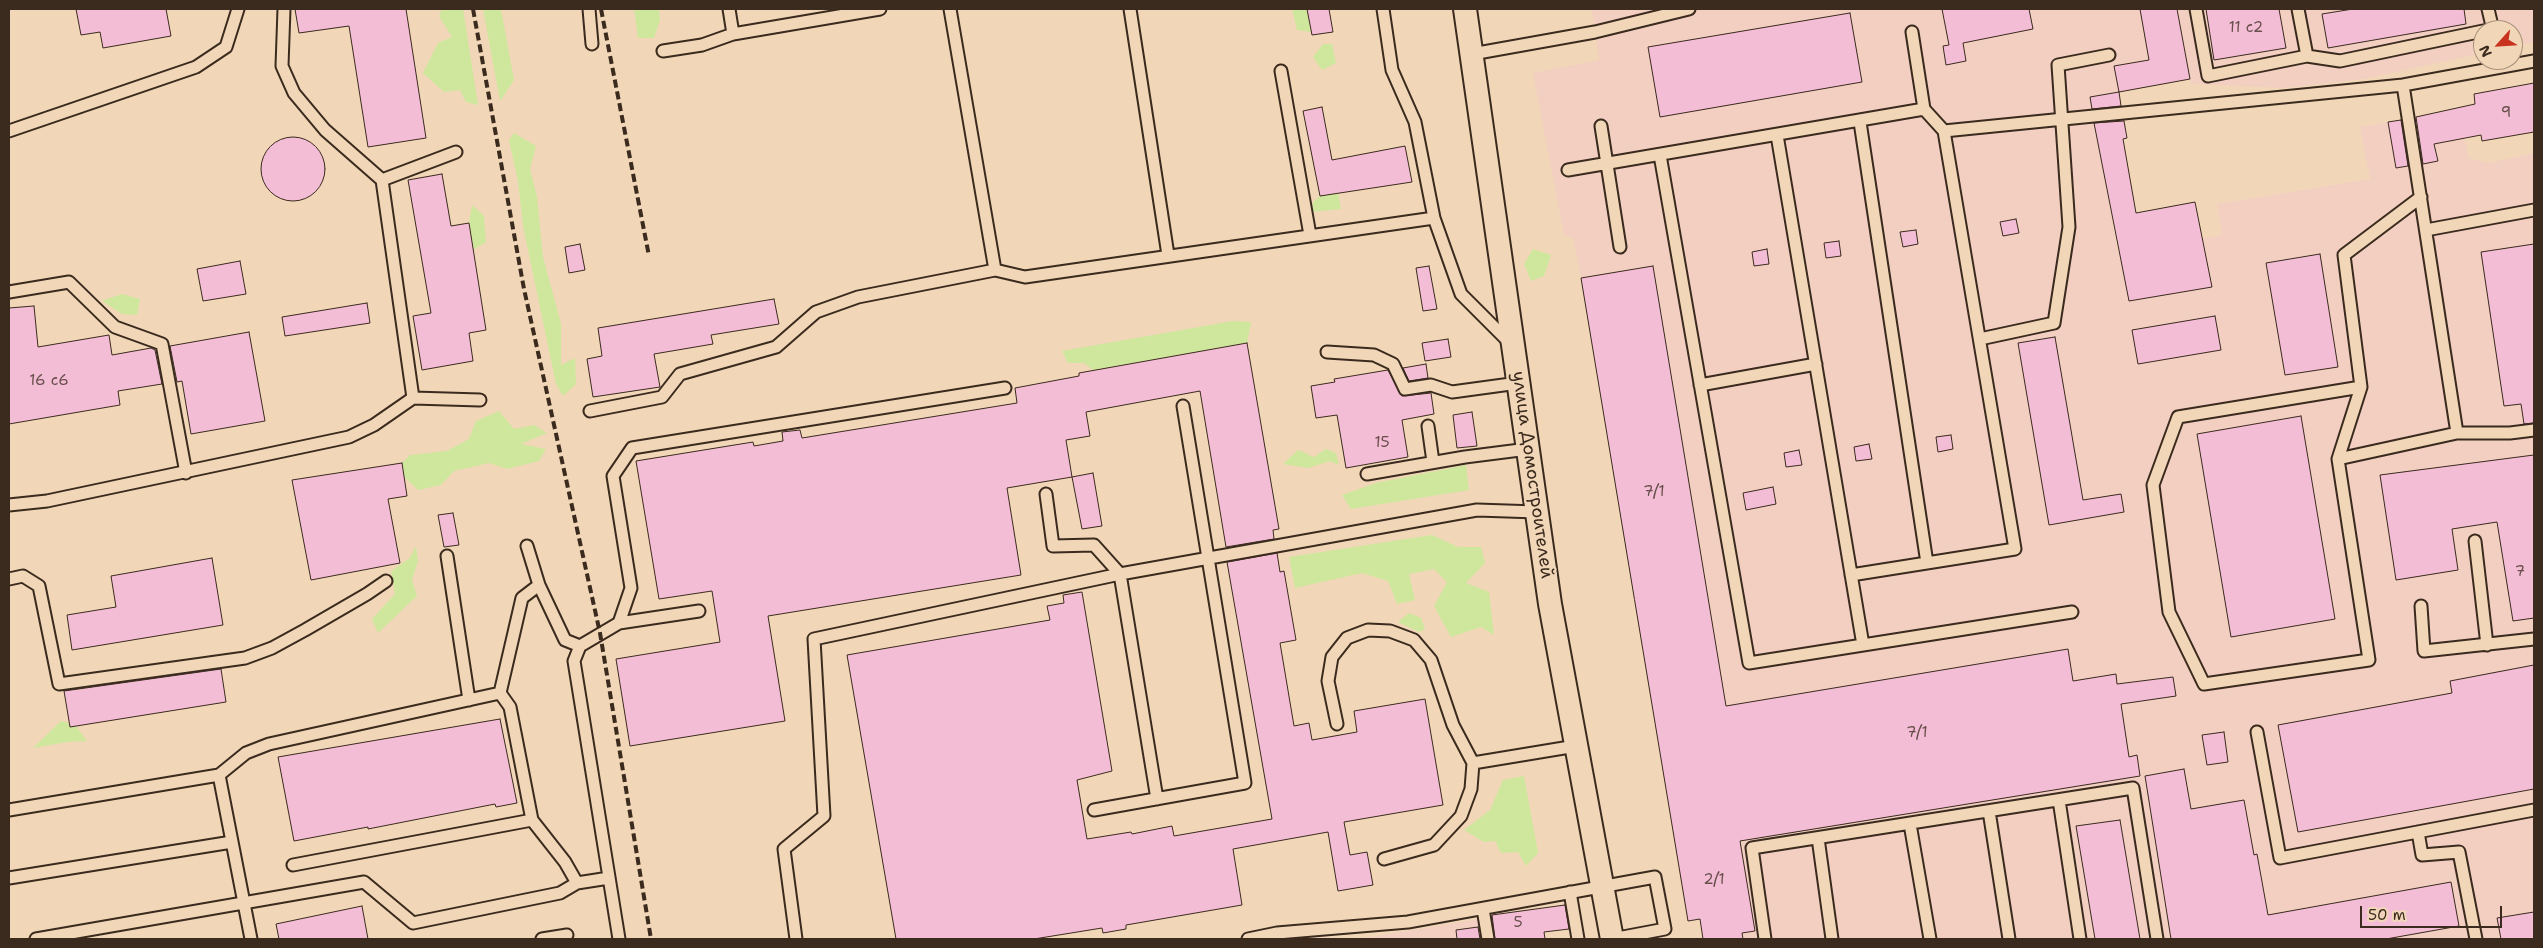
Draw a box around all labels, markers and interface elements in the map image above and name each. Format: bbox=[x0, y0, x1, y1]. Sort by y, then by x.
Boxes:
house number: 11 с2 bbox=[2229, 19, 2263, 37]
north arrow bbox=[2473, 20, 2523, 70]
text: N bbox=[2475, 42, 2496, 60]
house number: 9 bbox=[2501, 104, 2511, 122]
street label: улица Домостроителей bbox=[1507, 370, 1557, 580]
house number: 16 с6 bbox=[29, 372, 69, 390]
house number: 15 bbox=[1374, 434, 1390, 452]
house number: 7/1 bbox=[1643, 483, 1665, 501]
house number: 7 bbox=[2515, 563, 2525, 581]
house number: 7/1 bbox=[1906, 724, 1928, 742]
house number: 2/1 bbox=[1703, 871, 1725, 889]
scale bar bbox=[2363, 896, 2506, 928]
text: 50 m bbox=[2368, 905, 2406, 925]
house number: 5 bbox=[1513, 914, 1523, 932]

